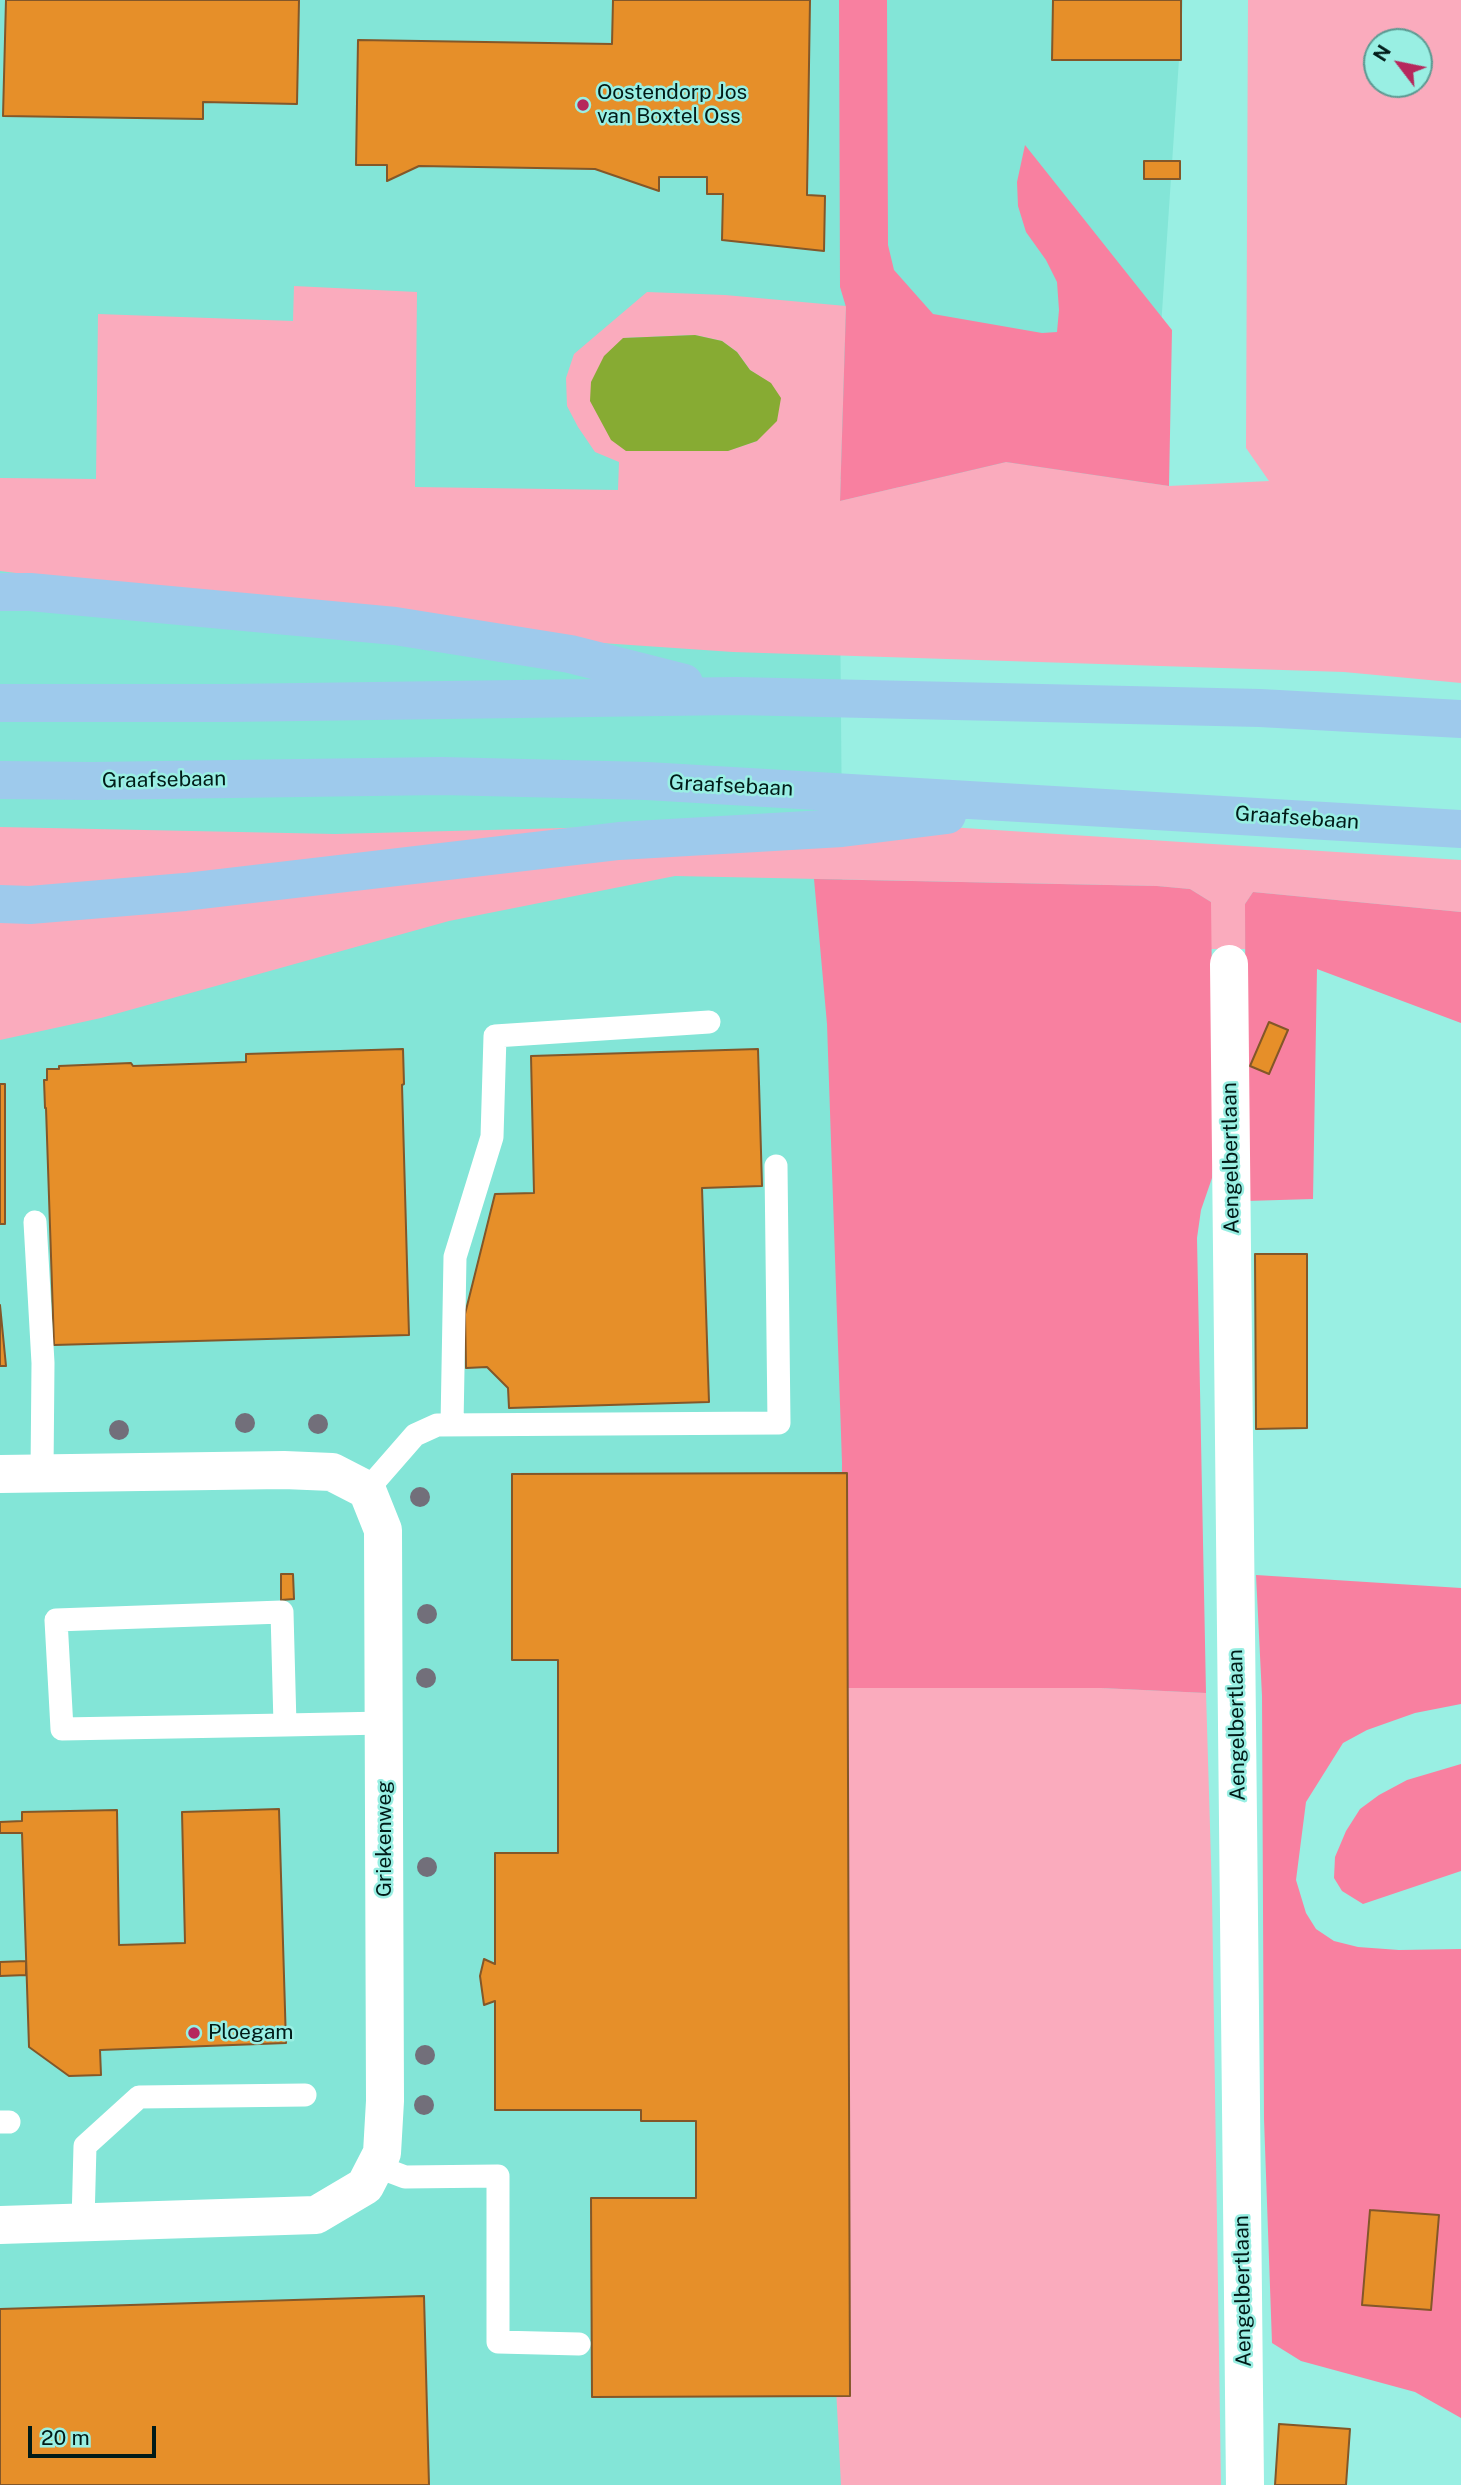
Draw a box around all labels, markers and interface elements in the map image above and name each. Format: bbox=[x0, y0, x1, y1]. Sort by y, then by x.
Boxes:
north arrow bbox=[1363, 28, 1433, 98]
text: N bbox=[1369, 41, 1395, 65]
place label: Oostendorp Jos van Boxtel Oss bbox=[597, 80, 747, 130]
marker: Oostendorp Jos van Boxtel Oss bbox=[575, 97, 591, 113]
street label: Graafsebaan bbox=[102, 766, 226, 794]
street label: Graafsebaan bbox=[668, 770, 794, 802]
street label: Graafsebaan bbox=[1234, 801, 1360, 835]
street label: Aengelbertlaan bbox=[1217, 1082, 1245, 1234]
street label: Aengelbertlaan bbox=[1223, 1649, 1251, 1801]
street label: Griekenweg bbox=[372, 1781, 398, 1897]
place label: Ploegam bbox=[208, 2020, 293, 2046]
marker: Ploegam bbox=[186, 2025, 202, 2041]
street label: Aengelbertlaan bbox=[1229, 2215, 1257, 2367]
scale bar bbox=[32, 2412, 159, 2456]
text: 20 m bbox=[41, 2425, 90, 2450]

